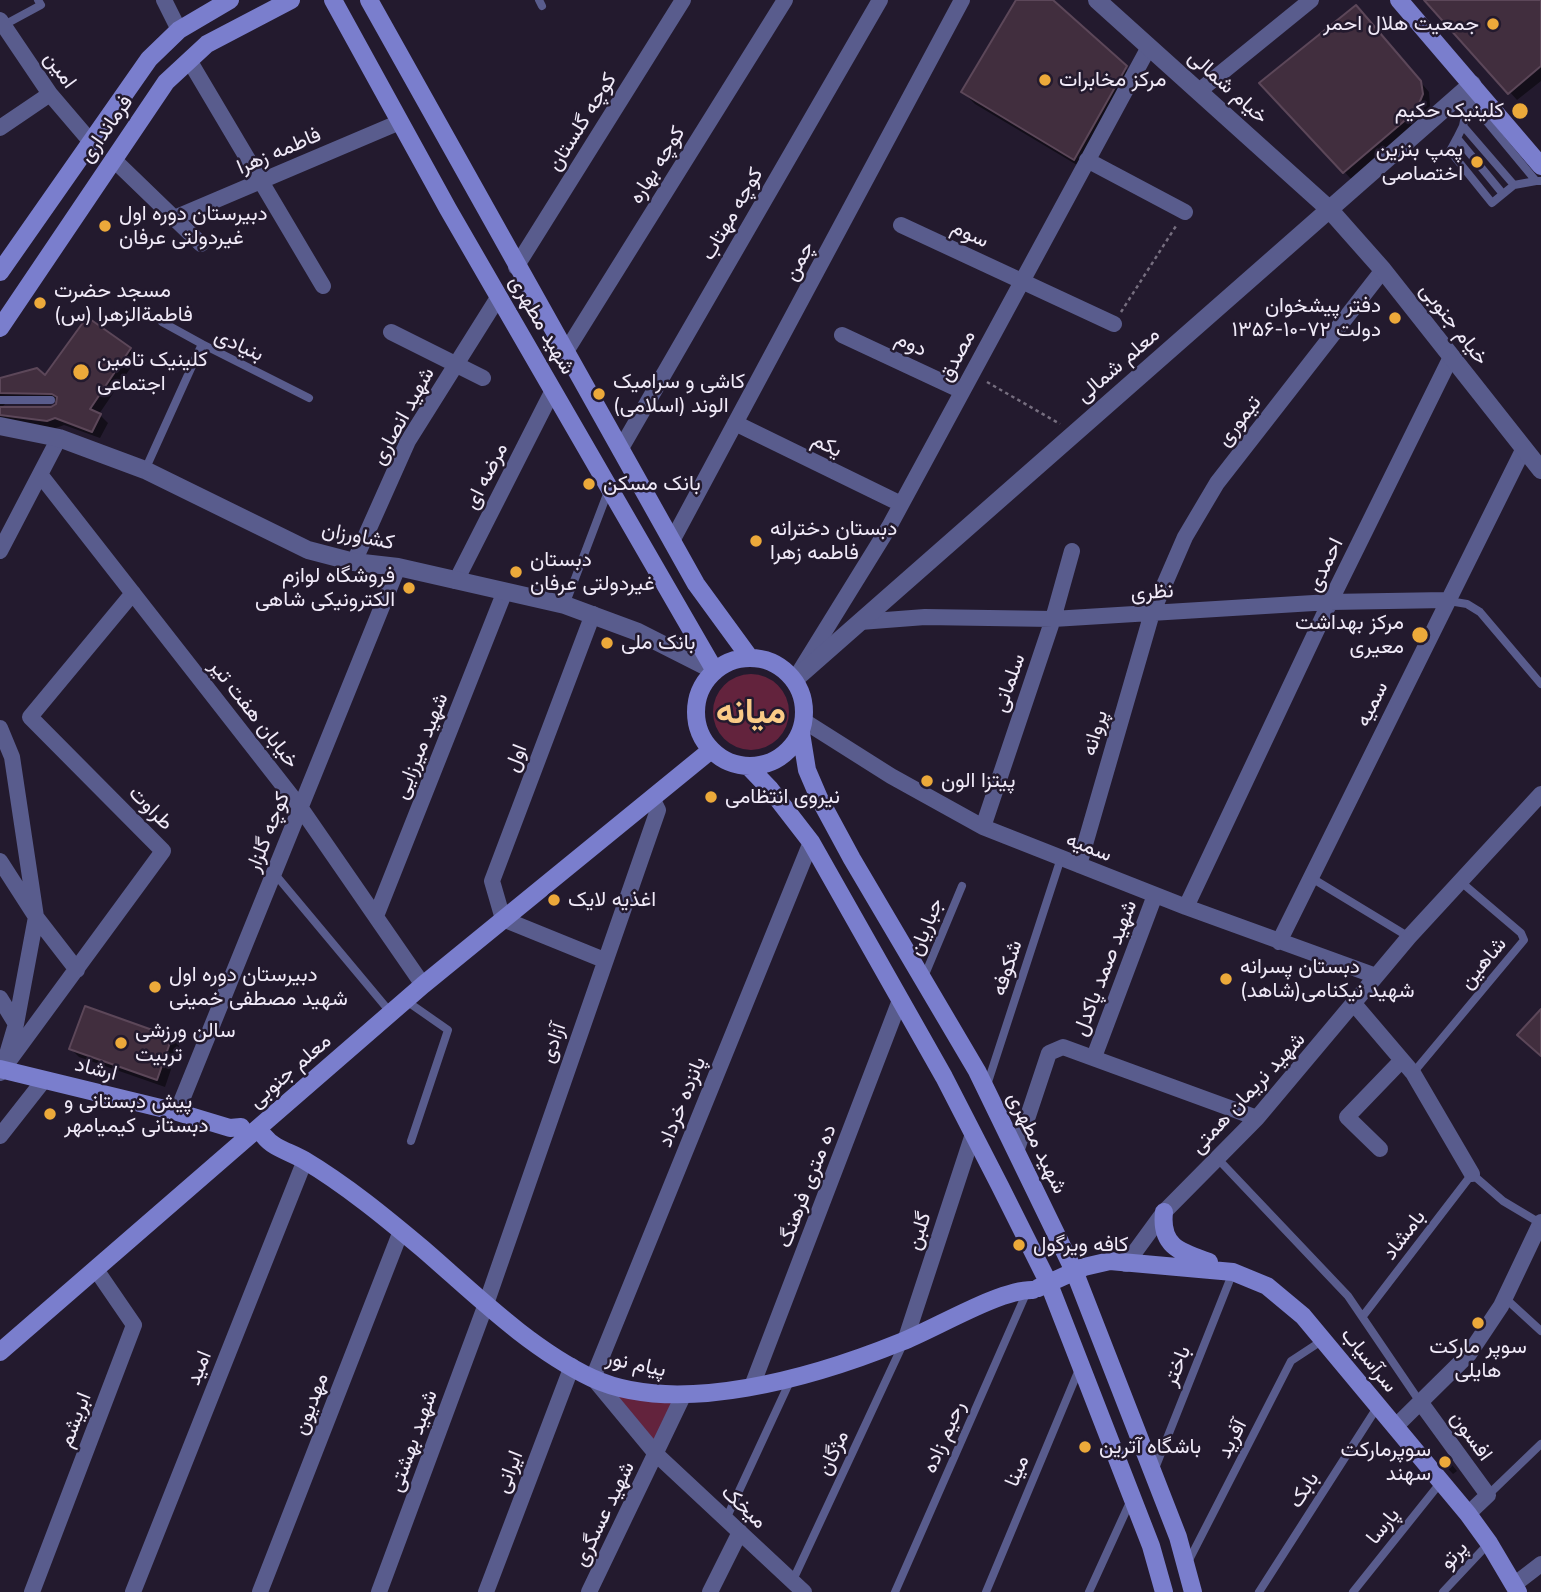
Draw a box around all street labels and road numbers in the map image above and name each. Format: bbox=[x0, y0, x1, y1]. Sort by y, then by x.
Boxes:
street label: خیام شمالی bbox=[1183, 45, 1273, 129]
street label: امین bbox=[38, 47, 82, 93]
street label: کوچه گلستان bbox=[542, 68, 622, 176]
street label: فرمانداری bbox=[74, 90, 138, 168]
street label: فاطمه زهرا bbox=[233, 122, 325, 180]
street label: کوچه بهاره bbox=[623, 122, 691, 208]
street label: کوچه مهتاب bbox=[695, 163, 769, 265]
street label: سوم bbox=[947, 214, 993, 254]
street label: چمن bbox=[778, 237, 820, 285]
street label: شهید مطهری bbox=[504, 271, 580, 379]
street label: خیام جنوبی bbox=[1414, 278, 1494, 370]
street label: معلم شمالی bbox=[1071, 322, 1165, 408]
street label: بنیادی bbox=[210, 323, 268, 367]
street label: دوم bbox=[891, 326, 931, 362]
street label: مصدق bbox=[933, 326, 981, 386]
street label: شهید انصاری bbox=[366, 363, 440, 469]
street label: تیموری bbox=[1211, 391, 1267, 451]
street label: یکم bbox=[808, 427, 846, 463]
street label: مرضه ای bbox=[459, 439, 513, 513]
street label: کشاورزان bbox=[319, 517, 397, 555]
street label: احمدی bbox=[1301, 534, 1349, 596]
street label: نظری bbox=[1130, 578, 1174, 606]
street label: سلمانی bbox=[987, 650, 1031, 716]
street label: خیابان هفت تیر bbox=[204, 654, 304, 774]
street label: سميه bbox=[1350, 677, 1394, 731]
street label: شهید میرزایی bbox=[388, 689, 454, 803]
street label: پروانه bbox=[1077, 707, 1113, 759]
street label: اول bbox=[499, 741, 533, 775]
street label: طراوت bbox=[123, 780, 179, 836]
street label: کوچه گلزار bbox=[241, 788, 295, 876]
street label: سمیه bbox=[1062, 827, 1116, 867]
street label: جباریان bbox=[903, 894, 949, 960]
street label: شهید صمد پاکدل bbox=[1068, 897, 1142, 1039]
street label: شاهین bbox=[1454, 932, 1512, 994]
street label: شکوفه bbox=[986, 937, 1028, 999]
street label: آزادی bbox=[535, 1020, 571, 1066]
street label: شهید نریمان همتی bbox=[1185, 1027, 1311, 1159]
street label: معلم جنوبی bbox=[244, 1028, 336, 1114]
street label: ارشاد bbox=[72, 1052, 120, 1086]
street label: پانزده خرداد bbox=[652, 1053, 712, 1151]
street label: شهید مطهری bbox=[1002, 1088, 1072, 1198]
street label: ده متری فرهنگ bbox=[772, 1121, 842, 1251]
street label: بامشاد bbox=[1377, 1205, 1431, 1265]
street label: گلبن bbox=[901, 1209, 937, 1253]
street label: سرآسیاب bbox=[1335, 1322, 1403, 1398]
street label: باختر bbox=[1158, 1342, 1196, 1390]
street label: پیام نور bbox=[604, 1345, 668, 1383]
street label: امید bbox=[181, 1347, 217, 1389]
street label: مهدیون bbox=[288, 1370, 334, 1438]
street label: شهید بهشتی bbox=[383, 1387, 443, 1495]
street label: ابریشم bbox=[53, 1389, 97, 1451]
street label: رحیم زاده bbox=[917, 1397, 971, 1477]
street label: افسون bbox=[1444, 1406, 1498, 1466]
street label: آفرید bbox=[1212, 1415, 1252, 1463]
street label: مژگان bbox=[812, 1426, 854, 1480]
street label: ایرانی bbox=[489, 1447, 529, 1497]
street label: مینا bbox=[999, 1452, 1035, 1490]
street label: شهید عسگری bbox=[568, 1457, 640, 1571]
street label: بابک bbox=[1283, 1467, 1325, 1513]
street label: میخک bbox=[716, 1480, 772, 1534]
street label: پارسا bbox=[1361, 1503, 1405, 1549]
street label: پرتو bbox=[1435, 1536, 1473, 1574]

